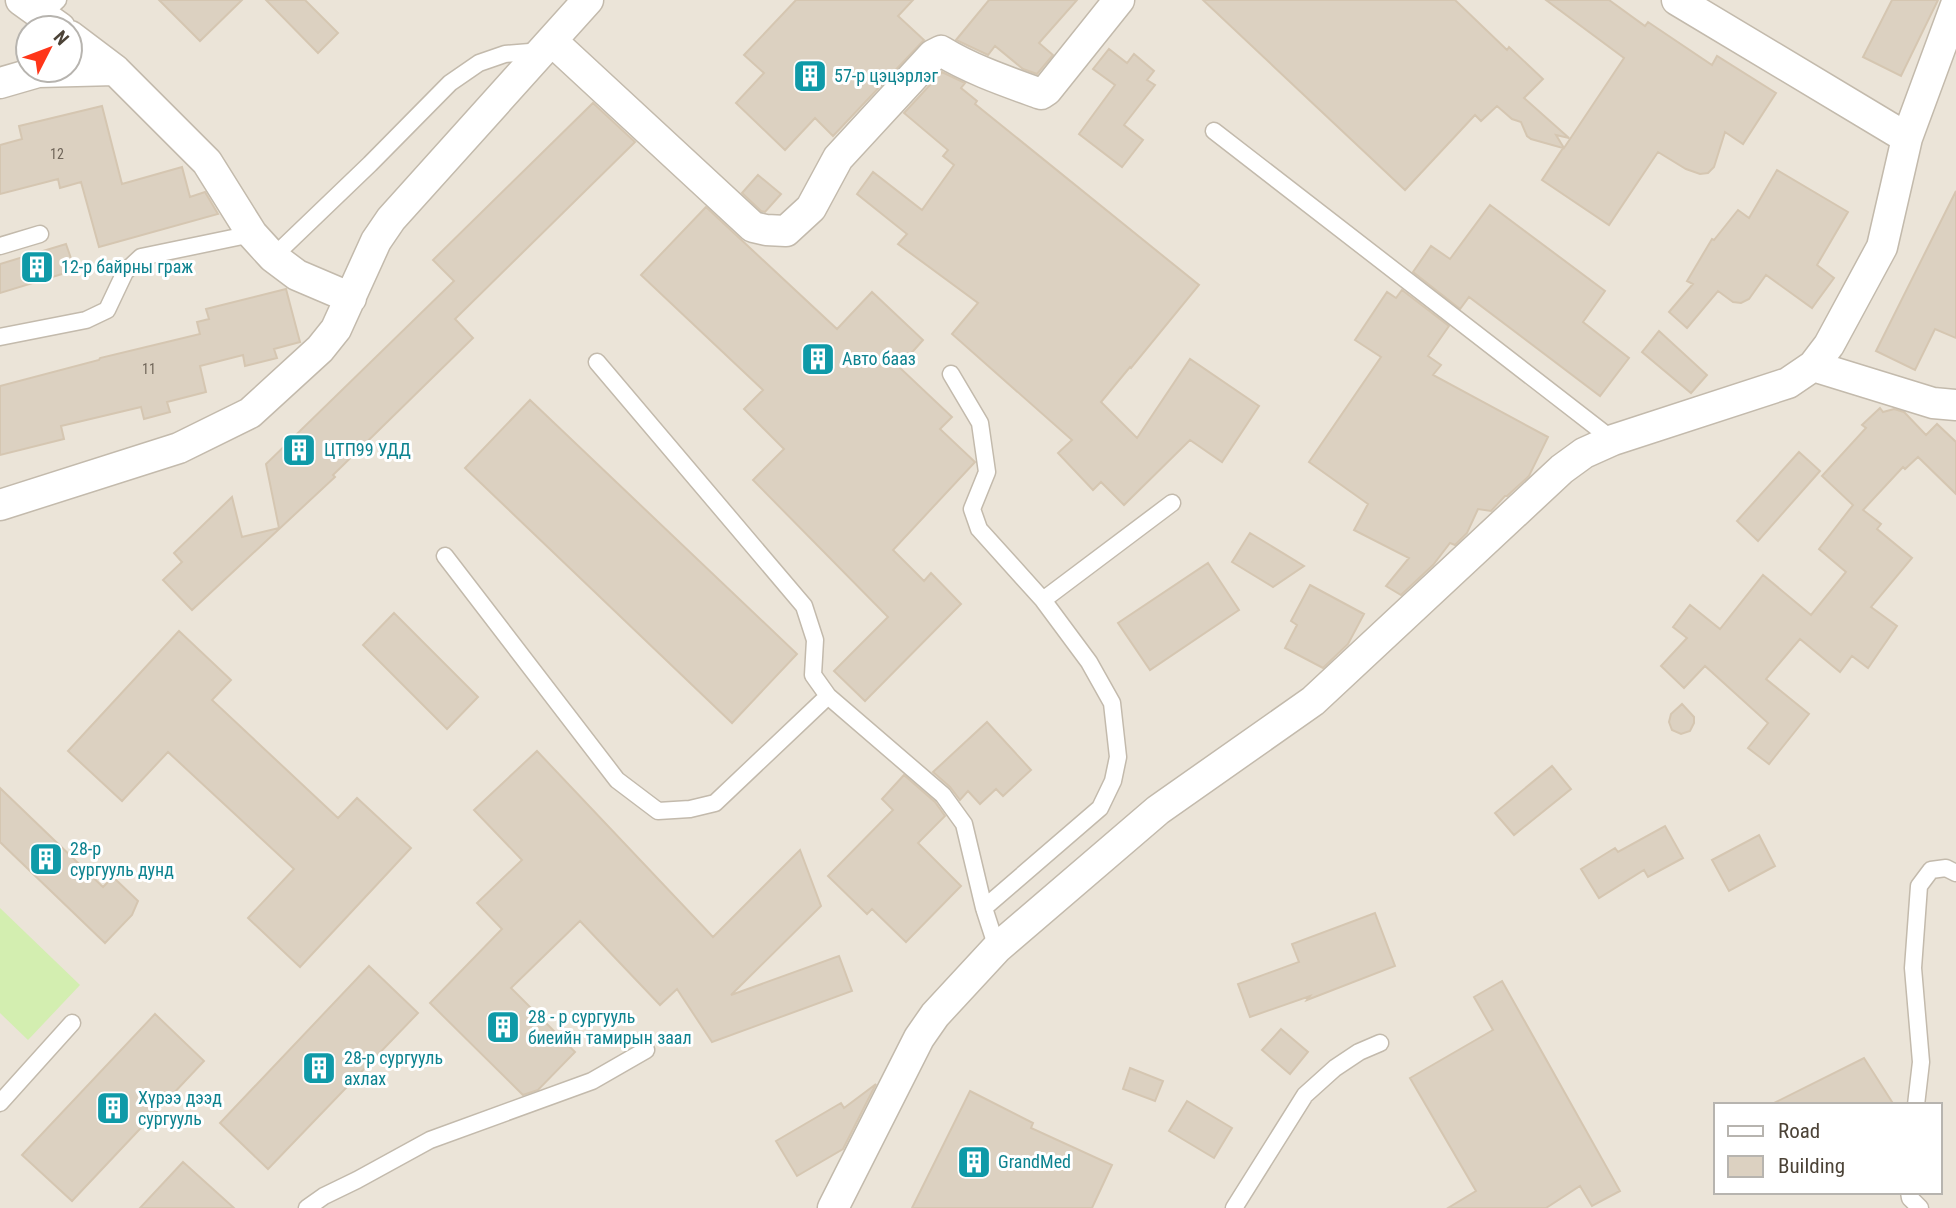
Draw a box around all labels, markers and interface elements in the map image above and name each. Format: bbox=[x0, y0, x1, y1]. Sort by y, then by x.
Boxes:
north arrow bbox=[14, 14, 84, 84]
text: N bbox=[49, 26, 74, 50]
building icon: 57-р цэцэрлэг bbox=[791, 57, 829, 95]
place label: 57-р цэцэрлэг bbox=[834, 65, 939, 86]
house number: 12 bbox=[50, 146, 64, 162]
building icon: 12-р байрны граж bbox=[18, 248, 56, 286]
place label: 12-р байрны граж bbox=[61, 256, 193, 277]
building icon: Авто бааз bbox=[799, 340, 837, 378]
place label: Авто бааз bbox=[842, 348, 916, 369]
house number: 11 bbox=[142, 361, 156, 377]
building icon: ЦТП99 УДД bbox=[280, 431, 318, 469]
place label: ЦТП99 УДД bbox=[324, 439, 411, 460]
place label: 28-р сургууль дунд bbox=[70, 838, 174, 880]
building icon: 28-р сургууль дунд bbox=[27, 840, 65, 878]
place label: 28 - р сургууль биеийн тамирын заал bbox=[528, 1006, 692, 1048]
building icon: 28 - р сургууль биеийн тамирын заал bbox=[484, 1008, 522, 1046]
place label: 28-р сургууль ахлах bbox=[344, 1047, 443, 1089]
building icon: 28-р сургууль ахлах bbox=[300, 1049, 338, 1087]
place label: Хүрээ дээд сургууль bbox=[138, 1087, 222, 1129]
building icon: Хүрээ дээд сургууль bbox=[94, 1089, 132, 1127]
legend bbox=[1714, 1103, 1942, 1194]
text: Road bbox=[1778, 1119, 1820, 1143]
building icon: GrandMed bbox=[955, 1143, 993, 1181]
place label: GrandMed bbox=[998, 1151, 1071, 1172]
text: Building bbox=[1778, 1154, 1845, 1178]

